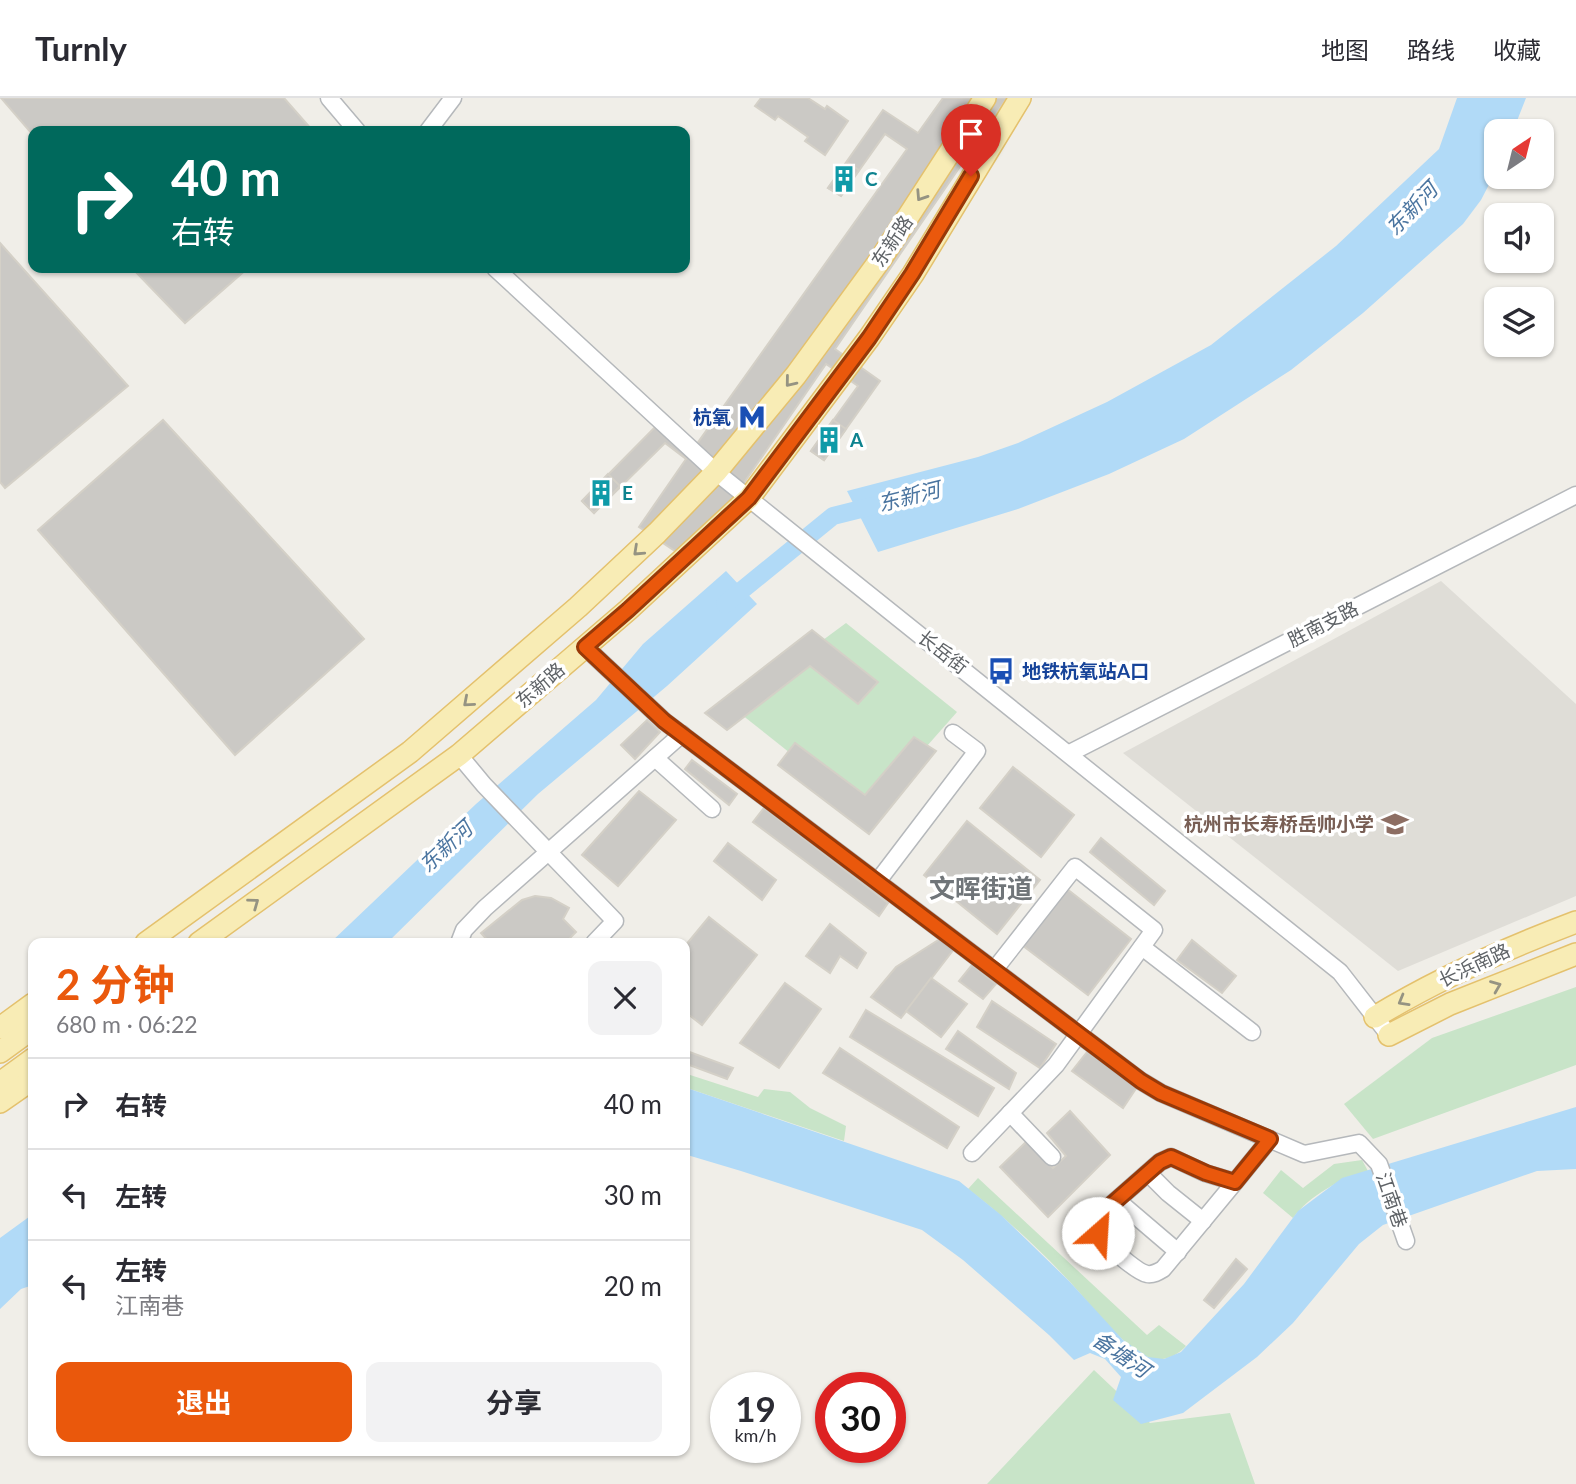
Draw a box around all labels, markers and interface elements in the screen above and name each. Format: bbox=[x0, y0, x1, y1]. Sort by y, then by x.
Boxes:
text: Turnly bbox=[35, 28, 127, 68]
text: 地图 bbox=[1321, 35, 1369, 64]
text: 路线 bbox=[1407, 35, 1455, 64]
text: 收藏 bbox=[1493, 35, 1541, 64]
pin bbox=[941, 104, 1001, 176]
icon: arrive bbox=[952, 115, 990, 153]
north arrow bbox=[1484, 119, 1554, 189]
map controls bbox=[1484, 119, 1554, 357]
text: 40 m bbox=[171, 148, 281, 206]
icon: right bbox=[56, 154, 147, 245]
building icon: C bbox=[829, 164, 859, 194]
place label: C bbox=[865, 167, 878, 190]
water label: 东新河 bbox=[1380, 174, 1445, 239]
one-way arrow bbox=[917, 189, 930, 202]
button: sound bbox=[1484, 203, 1554, 273]
street label: 东新路 bbox=[866, 211, 917, 271]
text: 右转 bbox=[171, 212, 235, 251]
button: layers bbox=[1484, 287, 1554, 357]
one-way arrow bbox=[786, 374, 798, 387]
metro station icon: 杭氧 bbox=[737, 402, 767, 432]
place label: 杭氧 bbox=[693, 405, 731, 428]
building icon: A bbox=[814, 425, 844, 455]
place label: A bbox=[849, 428, 864, 451]
water label: 东新河 bbox=[875, 475, 946, 515]
building icon: E bbox=[586, 478, 616, 508]
place label: E bbox=[622, 481, 633, 504]
one-way arrow bbox=[633, 543, 646, 555]
street label: 胜南支路 bbox=[1284, 596, 1362, 651]
street label: 长岳街 bbox=[914, 625, 973, 678]
bus stop icon: 地铁杭氧站A口 bbox=[986, 656, 1016, 686]
street label: 东新路 bbox=[511, 657, 569, 712]
place label: 地铁杭氧站A口 bbox=[1022, 659, 1149, 682]
one-way arrow bbox=[463, 694, 476, 706]
school or university icon: 杭州市长寿桥岳帅小学 bbox=[1380, 809, 1410, 839]
place label: 杭州市长寿桥岳帅小学 bbox=[1184, 812, 1374, 835]
water label: 东新河 bbox=[413, 813, 479, 877]
district label: 文晖街道 bbox=[929, 872, 1033, 904]
one-way arrow bbox=[246, 899, 259, 911]
street label: 长浜南路 bbox=[1434, 938, 1513, 991]
text: 2 分钟 bbox=[56, 959, 175, 1009]
button: close bbox=[588, 961, 662, 1035]
one-way arrow bbox=[1489, 980, 1501, 994]
one-way arrow bbox=[1397, 992, 1410, 1005]
text: 680 m · 06:22 bbox=[56, 1010, 198, 1038]
icon: right bbox=[56, 1085, 94, 1123]
text: 40 m bbox=[604, 1088, 662, 1120]
text: 右转 bbox=[115, 1089, 167, 1121]
street label: 江南巷 bbox=[1372, 1169, 1413, 1231]
icon: left bbox=[56, 1176, 94, 1214]
text: 30 m bbox=[604, 1179, 662, 1211]
text: 左转 bbox=[115, 1180, 167, 1212]
position arrow bbox=[1061, 1196, 1135, 1270]
text: 左转 bbox=[115, 1254, 167, 1286]
icon: left bbox=[56, 1267, 94, 1305]
text: 20 m bbox=[604, 1270, 662, 1302]
text: 江南巷 bbox=[115, 1291, 184, 1319]
water label: 备塘河 bbox=[1089, 1326, 1158, 1384]
button: 退出 bbox=[56, 1362, 352, 1442]
button: 分享 bbox=[366, 1362, 662, 1442]
speed limit sign: 30 bbox=[815, 1372, 906, 1463]
text: 19 bbox=[735, 1387, 776, 1429]
text: km/h bbox=[734, 1424, 777, 1446]

